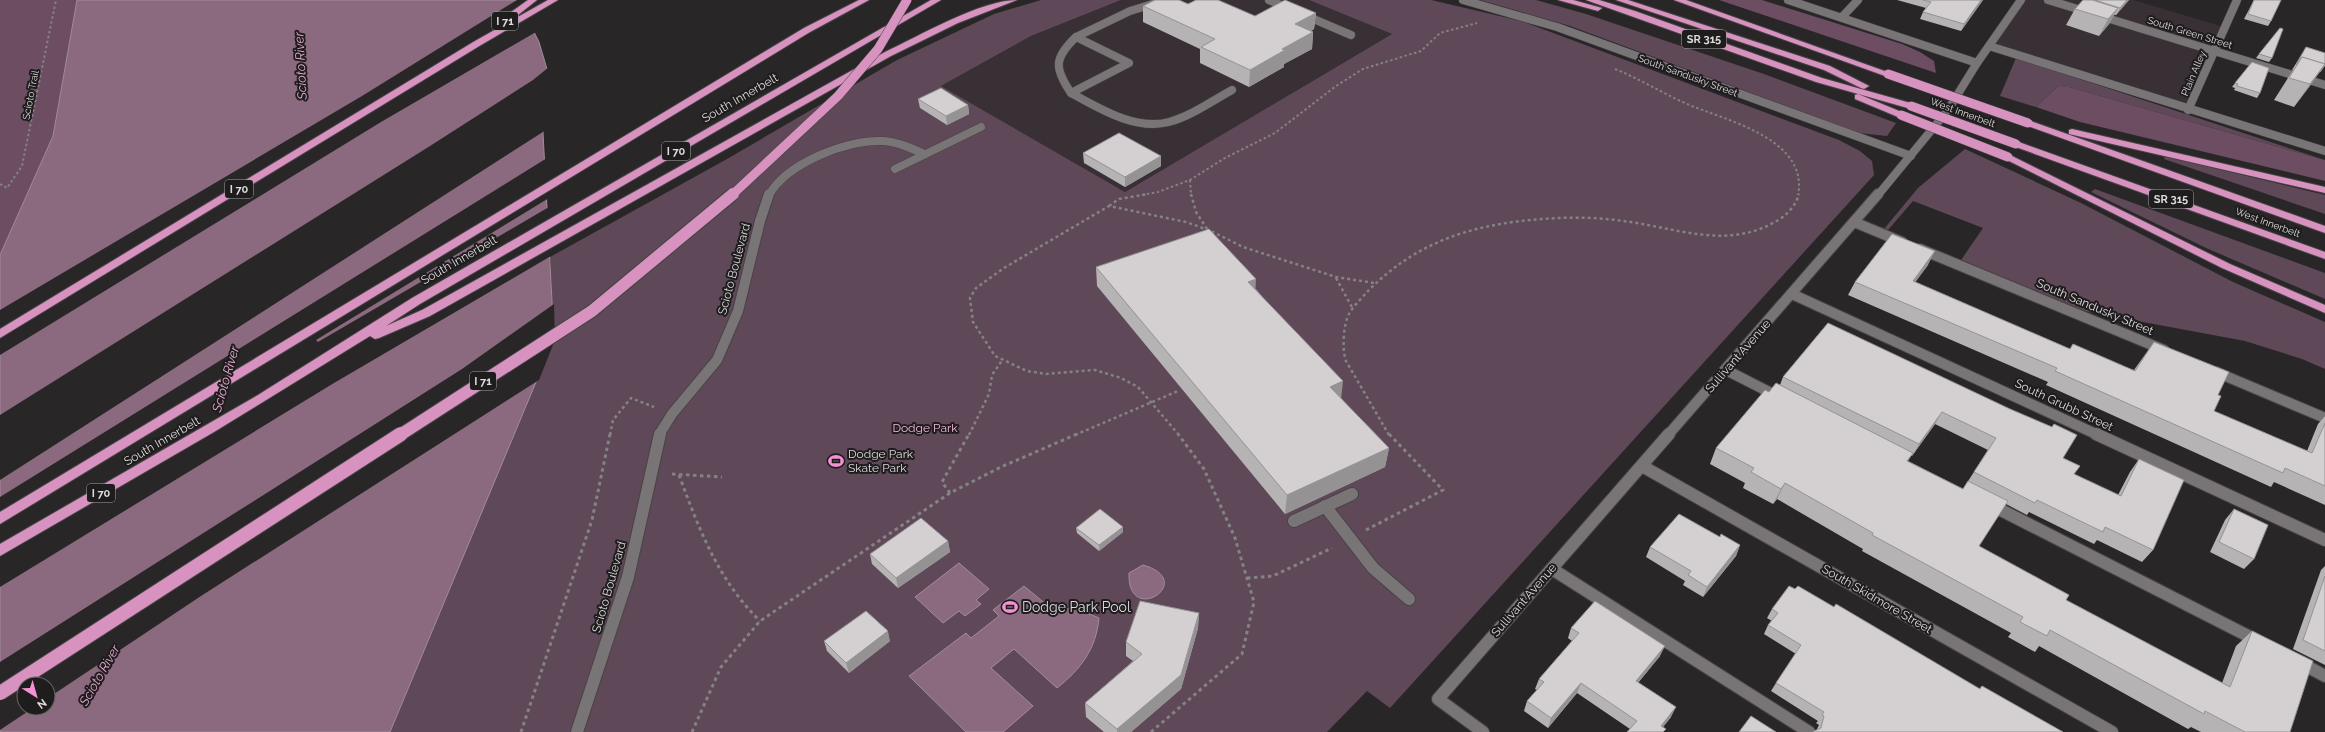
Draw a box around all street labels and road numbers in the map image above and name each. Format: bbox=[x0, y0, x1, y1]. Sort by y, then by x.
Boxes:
road number: I 71 bbox=[492, 12, 518, 30]
street label: South Green Street bbox=[2146, 14, 2234, 51]
road number: SR 315 bbox=[1682, 30, 1726, 48]
street label: Plain Alley bbox=[2179, 48, 2208, 97]
street label: South Sandusky Street bbox=[1637, 52, 1740, 99]
street label: Scioto Trail bbox=[20, 69, 41, 121]
street label: South Innerbelt bbox=[699, 71, 781, 125]
street label: West Innerbelt bbox=[1929, 96, 1997, 129]
road number: I 70 bbox=[662, 142, 690, 160]
road number: I 70 bbox=[225, 180, 253, 198]
road number: SR 315 bbox=[2149, 190, 2193, 208]
street label: West Innerbelt bbox=[2234, 206, 2302, 239]
street label: Scioto Boulevard bbox=[715, 222, 753, 316]
street label: South Innerbelt bbox=[418, 233, 500, 287]
street label: South Sandusky Street bbox=[2034, 276, 2156, 338]
street label: Sullivant Avenue bbox=[1703, 317, 1773, 395]
road number: I 71 bbox=[470, 372, 496, 390]
street label: South Grubb Street bbox=[2013, 376, 2115, 434]
street label: South Innerbelt bbox=[121, 414, 203, 468]
road number: I 70 bbox=[87, 484, 115, 502]
street label: Scioto Boulevard bbox=[589, 540, 629, 634]
street label: Sullivant Avenue bbox=[1489, 561, 1559, 639]
street label: South Skidmore Street bbox=[1819, 562, 1935, 636]

